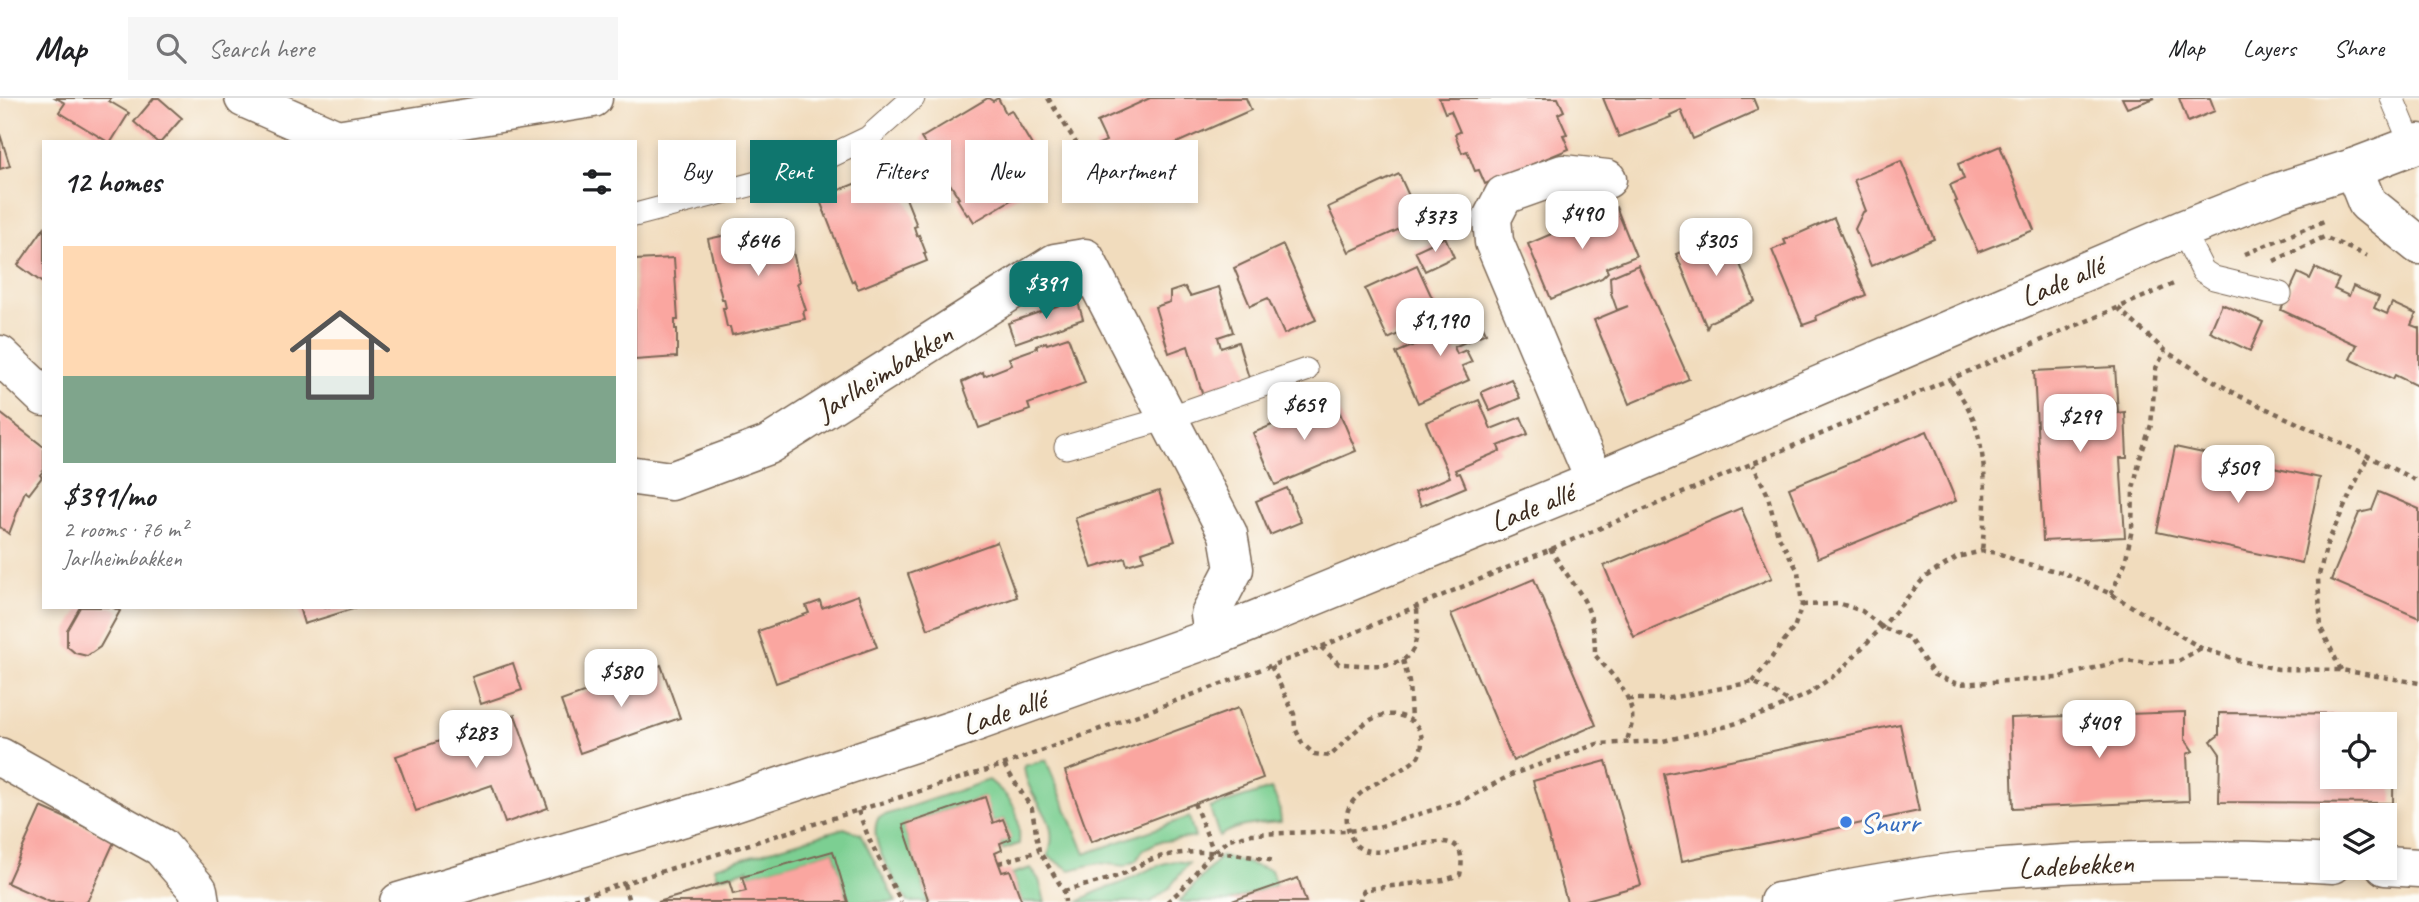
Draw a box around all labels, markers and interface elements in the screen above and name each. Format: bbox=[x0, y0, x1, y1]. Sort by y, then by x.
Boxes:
search box bbox=[128, 17, 618, 80]
text: Map bbox=[35, 27, 86, 69]
icon: search bbox=[152, 29, 190, 67]
text: Search here bbox=[208, 32, 314, 65]
text: Map bbox=[2168, 33, 2205, 63]
text: Layers bbox=[2243, 33, 2296, 63]
text: Share bbox=[2334, 33, 2384, 63]
chip: Buy bbox=[658, 140, 736, 203]
chip: Rent bbox=[750, 140, 837, 203]
chip: Filters bbox=[851, 140, 951, 203]
chip: New bbox=[965, 140, 1048, 203]
chip: Apartment bbox=[1062, 140, 1198, 203]
text: 12 homes bbox=[63, 163, 161, 201]
icon: filters bbox=[578, 163, 616, 201]
pin: $490 bbox=[1541, 192, 1623, 251]
pin: $373 bbox=[1394, 194, 1476, 254]
text: $490 bbox=[1561, 199, 1603, 228]
text: $373 bbox=[1414, 202, 1456, 231]
pin: $646 bbox=[717, 218, 799, 278]
pin: $305 bbox=[1675, 218, 1757, 278]
text: $646 bbox=[737, 226, 779, 255]
text: $305 bbox=[1695, 226, 1737, 255]
street label: Lade allé bbox=[2015, 245, 2113, 315]
pin: $391 bbox=[1005, 262, 1087, 321]
text: $391 bbox=[1025, 269, 1067, 298]
icon: home bbox=[277, 292, 403, 418]
pin: $1,190 bbox=[1383, 299, 1497, 358]
text: $1,190 bbox=[1412, 306, 1468, 335]
street label: Jarlheimbakken bbox=[807, 315, 960, 430]
pin: $659 bbox=[1263, 382, 1345, 442]
text: $659 bbox=[1283, 390, 1325, 419]
pin: $299 bbox=[2039, 394, 2121, 454]
text: $299 bbox=[2060, 402, 2100, 431]
pin: $509 bbox=[2197, 446, 2279, 505]
text: $509 bbox=[2218, 453, 2258, 482]
street label: Lade allé bbox=[1485, 472, 1583, 541]
text: $391/mo bbox=[63, 477, 155, 515]
text: 2 rooms · 76 m² bbox=[63, 515, 187, 544]
text: Jarlheimbakken bbox=[63, 544, 182, 573]
pin: $580 bbox=[580, 650, 662, 709]
text: $580 bbox=[600, 657, 642, 686]
street label: Lade allé bbox=[957, 679, 1055, 744]
pin: $409 bbox=[2058, 700, 2140, 760]
text: $409 bbox=[2078, 708, 2120, 737]
pin: $283 bbox=[435, 710, 517, 770]
map controls bbox=[2320, 712, 2397, 880]
button: locate bbox=[2320, 712, 2397, 789]
text: $283 bbox=[455, 718, 497, 747]
place label: Snurr bbox=[1860, 803, 1922, 841]
button: layers bbox=[2320, 803, 2397, 880]
marker: Snurr bbox=[1838, 814, 1854, 830]
street label: Ladebekken bbox=[2017, 843, 2135, 887]

